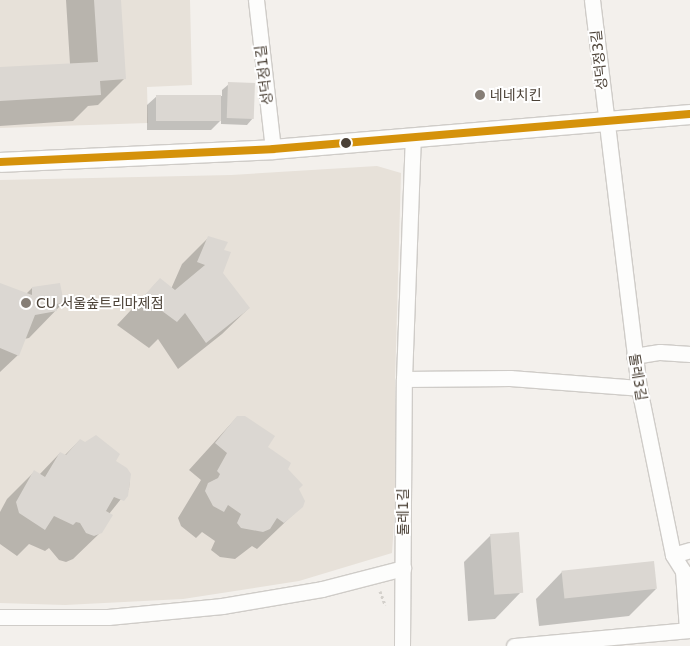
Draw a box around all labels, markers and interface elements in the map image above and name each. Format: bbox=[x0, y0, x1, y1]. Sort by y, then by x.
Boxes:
street label: 성덕정3길 bbox=[587, 29, 611, 91]
street label: 성덕정1길 bbox=[252, 44, 276, 106]
place label: 네네치킨 bbox=[490, 87, 542, 103]
marker: 네네치킨 bbox=[474, 89, 486, 101]
unlabelled marker bbox=[341, 138, 351, 148]
place label: CU 서울숲트리마제점 bbox=[36, 295, 164, 311]
marker: CU 서울숲트리마제점 bbox=[20, 297, 32, 309]
street label: 둘레3길 bbox=[626, 352, 650, 402]
street label: 둘레1길 bbox=[395, 488, 411, 536]

